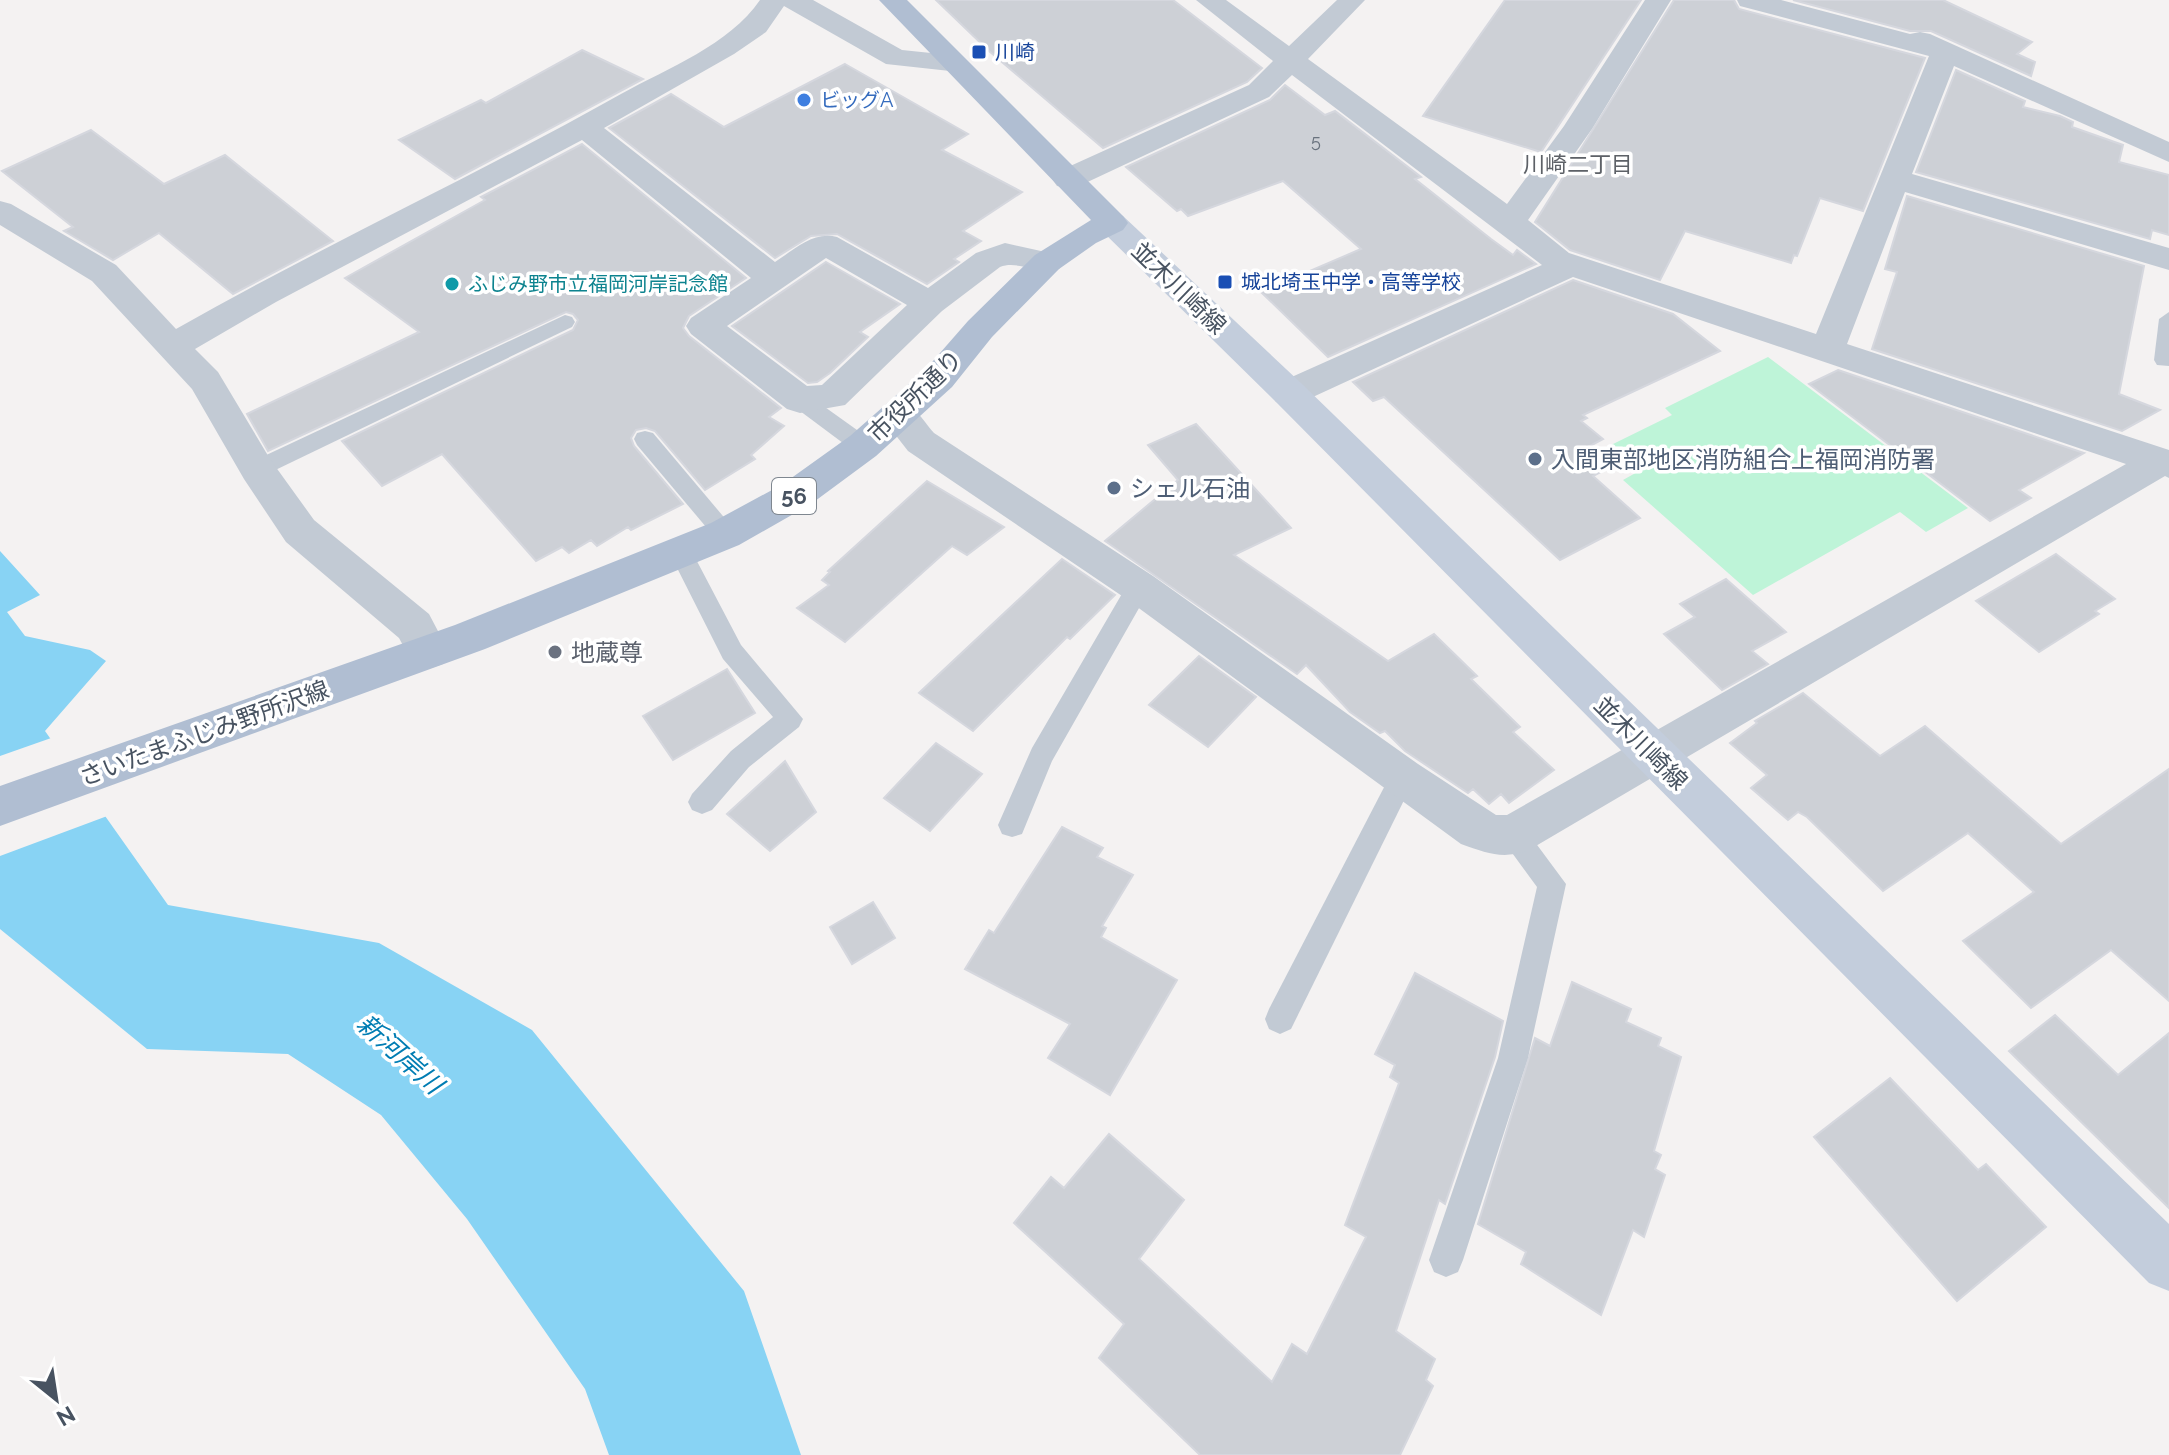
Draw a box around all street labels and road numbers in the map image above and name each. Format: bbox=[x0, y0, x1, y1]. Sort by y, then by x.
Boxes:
street label: 並木川崎線 bbox=[1126, 236, 1232, 340]
street label: 市役所通り bbox=[862, 344, 968, 448]
road number: 56 bbox=[772, 478, 816, 514]
street label: さいたまふじみ野所沢線 bbox=[75, 674, 333, 792]
street label: 並木川崎線 bbox=[1588, 690, 1694, 796]

